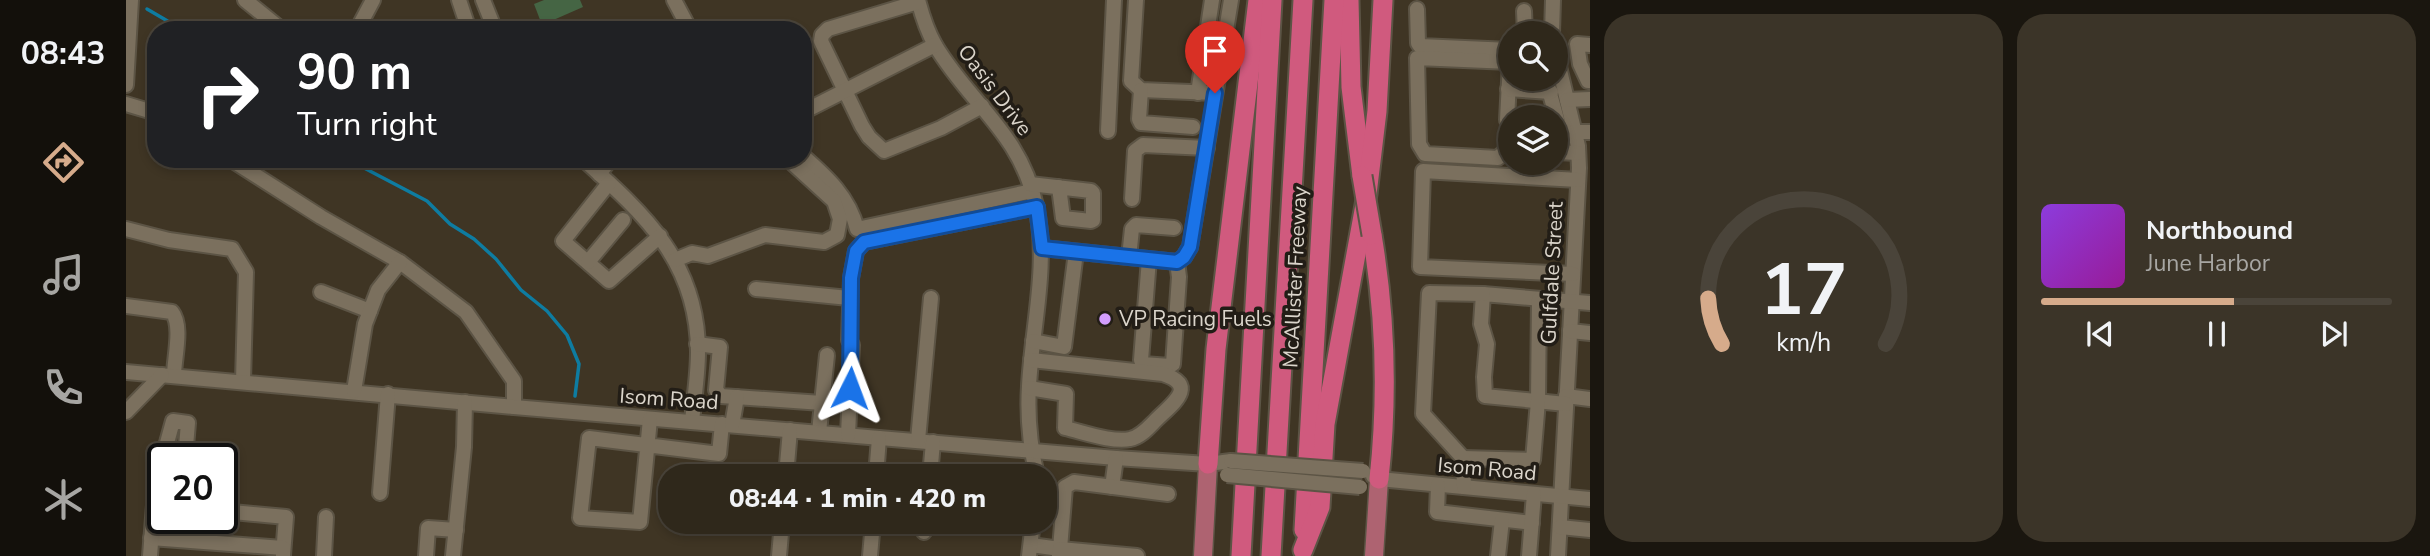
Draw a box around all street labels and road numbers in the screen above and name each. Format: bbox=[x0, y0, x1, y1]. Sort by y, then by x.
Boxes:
street label: Oasis Drive bbox=[951, 39, 1039, 141]
street label: McAllister Freeway bbox=[1276, 185, 1314, 368]
street label: Gulfdale Street bbox=[1534, 200, 1570, 345]
street label: Isom Road bbox=[618, 382, 720, 416]
street label: Isom Road bbox=[1436, 451, 1538, 487]

